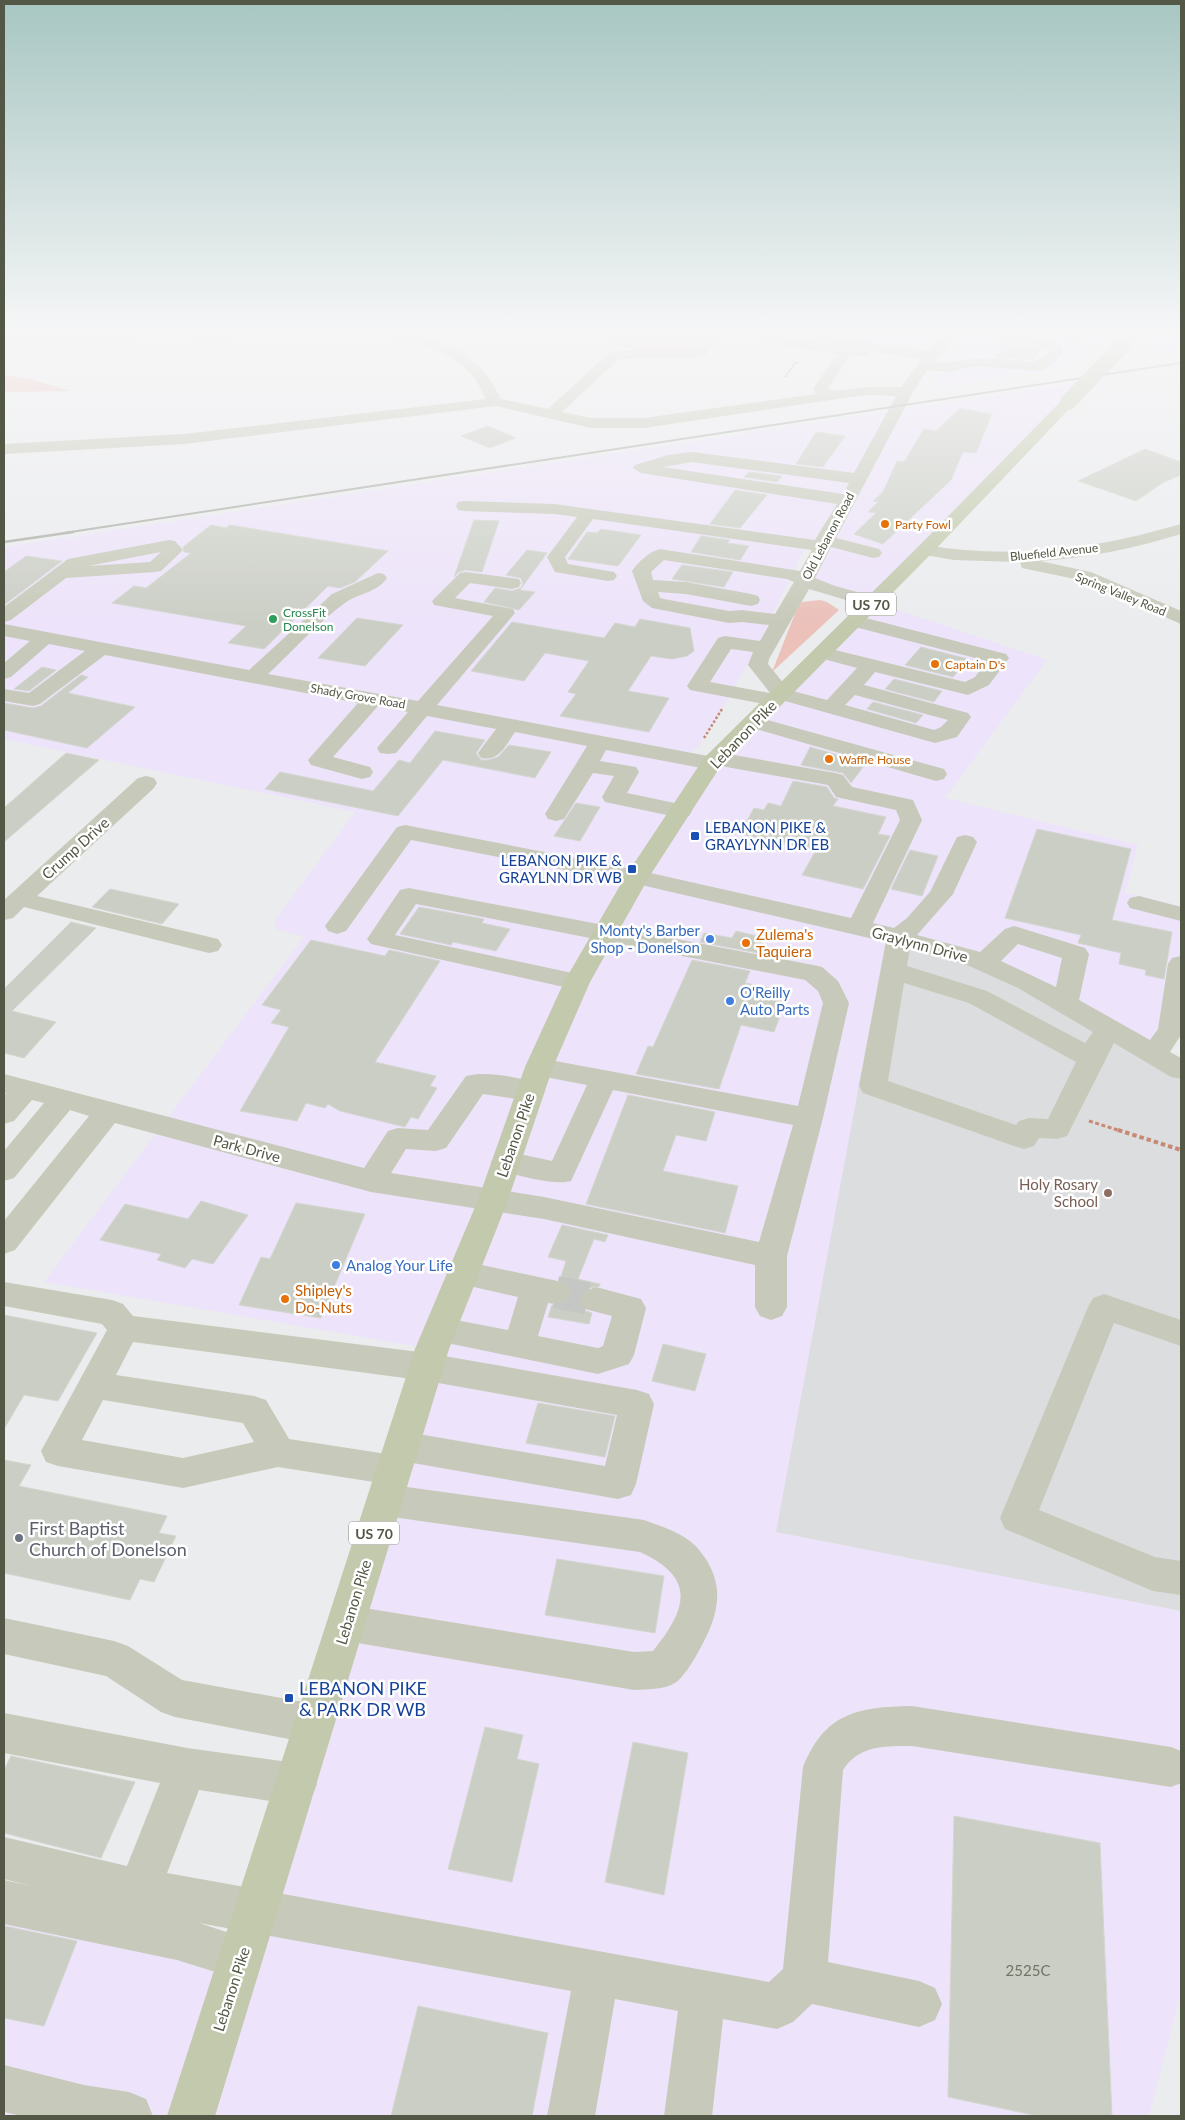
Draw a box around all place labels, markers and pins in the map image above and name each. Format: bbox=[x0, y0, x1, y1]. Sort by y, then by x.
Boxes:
place label: Party Fowl bbox=[895, 517, 951, 532]
marker: Party Fowl bbox=[879, 518, 891, 530]
place label: CrossFit Donelson bbox=[283, 605, 333, 634]
marker: CrossFit Donelson bbox=[267, 613, 279, 625]
place label: Captain D's bbox=[945, 657, 1005, 672]
marker: Captain D's bbox=[929, 658, 941, 670]
place label: Waffle House bbox=[839, 752, 911, 767]
marker: Waffle House bbox=[823, 753, 835, 765]
place label: LEBANON PIKE & GRAYLYNN DR EB bbox=[705, 818, 829, 853]
marker: LEBANON PIKE & GRAYLYNN DR EB bbox=[689, 830, 701, 842]
place label: LEBANON PIKE & GRAYLNN DR WB bbox=[499, 851, 622, 886]
marker: LEBANON PIKE & GRAYLNN DR WB bbox=[626, 863, 638, 875]
place label: Monty's Barber Shop - Donelson bbox=[590, 921, 701, 956]
place label: Zulema's Taquiera bbox=[756, 925, 814, 960]
marker: Monty's Barber Shop - Donelson bbox=[704, 933, 716, 945]
marker: Zulema's Taquiera bbox=[740, 937, 752, 949]
place label: O'Reilly Auto Parts bbox=[740, 983, 810, 1018]
marker: O'Reilly Auto Parts bbox=[724, 995, 736, 1007]
place label: Holy Rosary School bbox=[1019, 1175, 1098, 1210]
marker: Holy Rosary School bbox=[1102, 1187, 1114, 1199]
place label: Analog Your Life bbox=[346, 1256, 453, 1274]
marker: Analog Your Life bbox=[330, 1259, 342, 1271]
place label: Shipley's Do-Nuts bbox=[295, 1281, 352, 1316]
marker: Shipley's Do-Nuts bbox=[279, 1293, 291, 1305]
place label: First Baptist Church of Donelson bbox=[29, 1517, 187, 1560]
marker: First Baptist Church of Donelson bbox=[13, 1532, 25, 1544]
place label: LEBANON PIKE & PARK DR WB bbox=[299, 1677, 427, 1720]
marker: LEBANON PIKE & PARK DR WB bbox=[283, 1692, 295, 1704]

